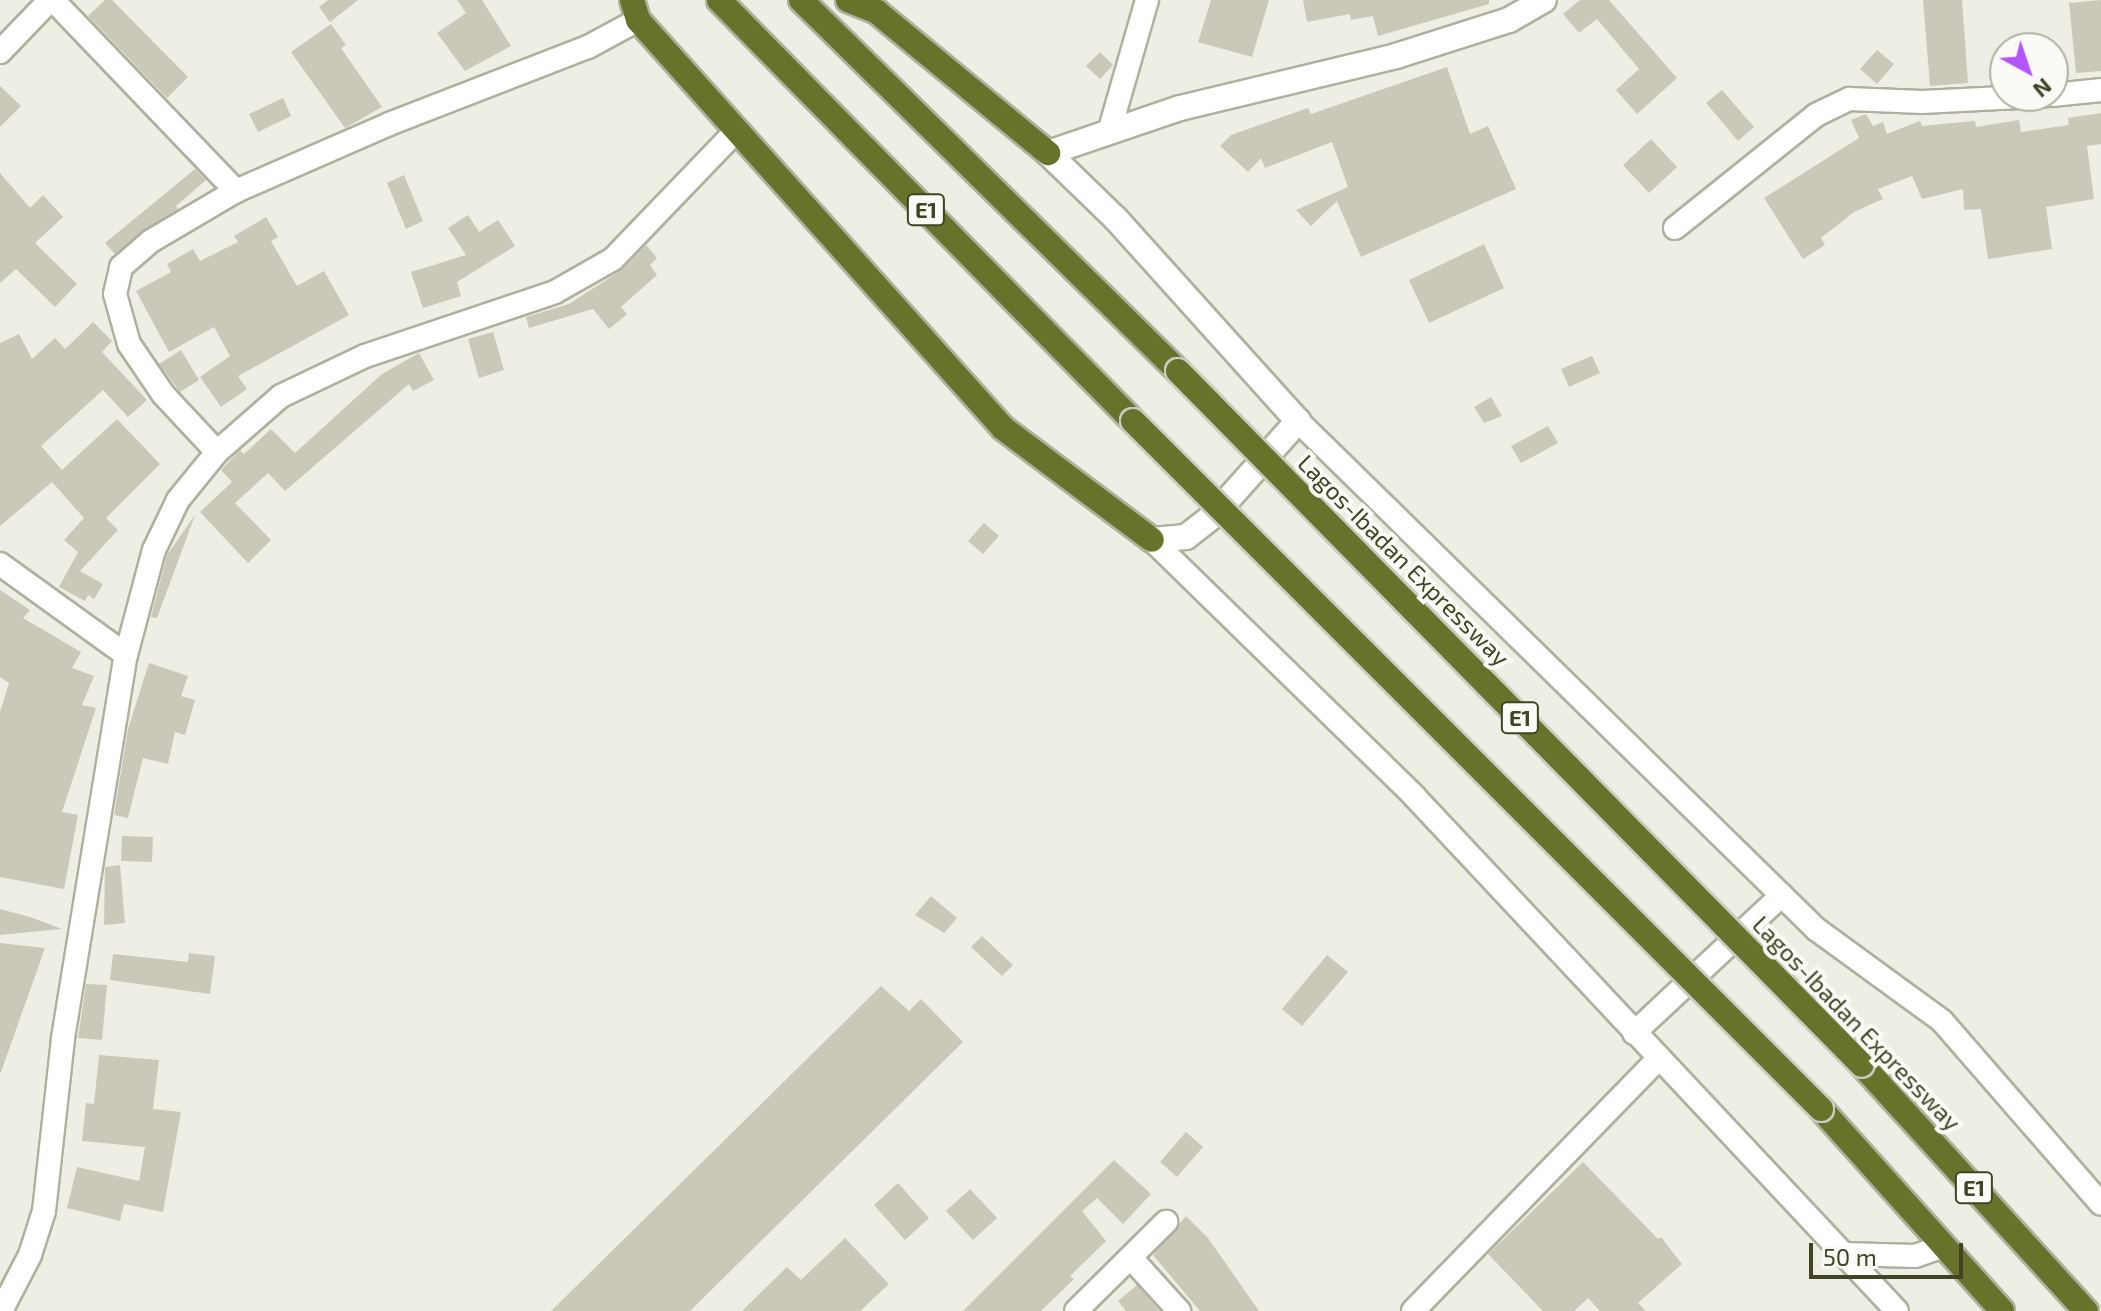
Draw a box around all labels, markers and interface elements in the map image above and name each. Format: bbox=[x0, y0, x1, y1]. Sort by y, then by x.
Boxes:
north arrow bbox=[1989, 32, 2069, 112]
text: N bbox=[2029, 74, 2058, 104]
road number: E1 bbox=[906, 192, 946, 228]
street label: Lagos-Ibadan Expressway bbox=[1292, 448, 1516, 672]
road number: E1 bbox=[1500, 700, 1540, 736]
street label: Lagos-Ibadan Expressway bbox=[1747, 910, 1967, 1136]
road number: E1 bbox=[1954, 1170, 1994, 1206]
scale bar bbox=[1813, 1227, 1967, 1277]
text: 50 m bbox=[1823, 1242, 1877, 1271]

